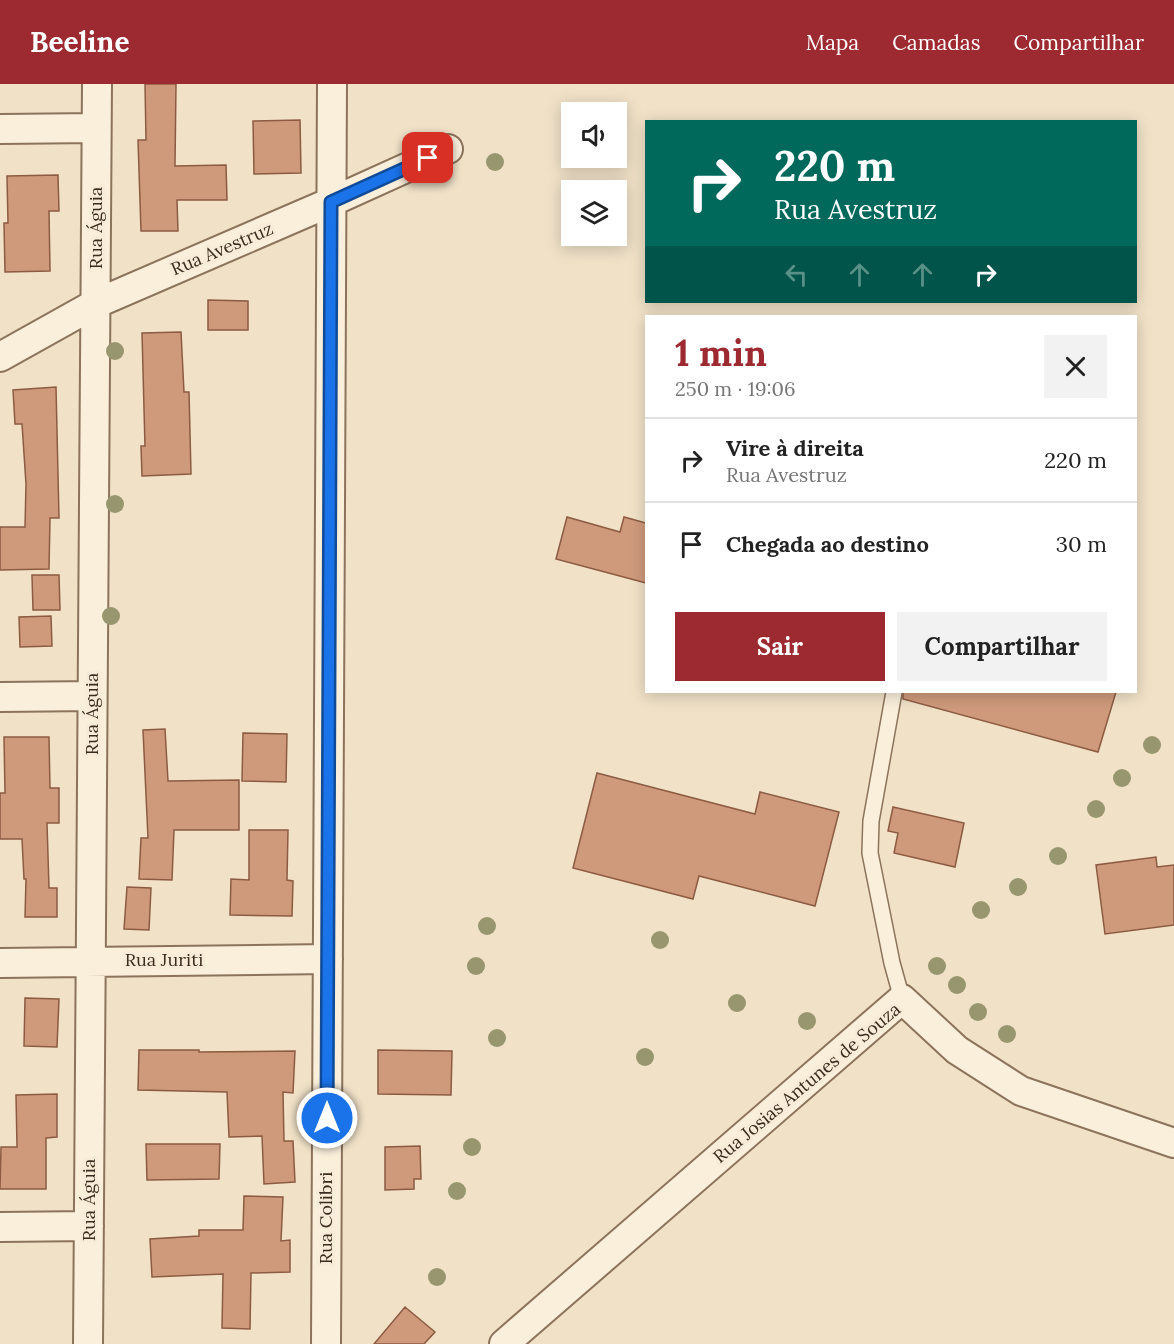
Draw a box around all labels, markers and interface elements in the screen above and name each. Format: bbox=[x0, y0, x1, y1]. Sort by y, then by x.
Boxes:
text: Beeline bbox=[30, 24, 129, 60]
text: Mapa bbox=[806, 29, 859, 56]
text: Camadas bbox=[892, 29, 980, 56]
text: Compartilhar bbox=[1013, 29, 1144, 56]
map controls bbox=[561, 102, 627, 246]
button: sound bbox=[561, 102, 627, 168]
pin bbox=[402, 132, 453, 183]
text: 220 m bbox=[774, 139, 895, 193]
icon: arrive bbox=[411, 141, 444, 174]
icon: right bbox=[675, 144, 753, 222]
button: layers bbox=[561, 180, 627, 246]
street label: Rua Águia bbox=[84, 187, 107, 269]
text: Rua Avestruz bbox=[774, 192, 937, 226]
street label: Rua Avestruz bbox=[167, 217, 276, 280]
icon: left bbox=[780, 258, 813, 291]
icon: ahead bbox=[843, 258, 876, 291]
icon: ahead bbox=[906, 258, 939, 291]
icon: right bbox=[969, 258, 1002, 291]
text: 1 min bbox=[675, 330, 767, 376]
button: close bbox=[1044, 335, 1107, 398]
text: 250 m · 19:06 bbox=[675, 376, 796, 401]
text: Vire à direita bbox=[726, 434, 864, 462]
icon: right bbox=[675, 444, 708, 477]
text: 220 m bbox=[1044, 446, 1107, 474]
text: Rua Avestruz bbox=[726, 462, 847, 487]
icon: arrive bbox=[675, 528, 708, 561]
text: Chegada ao destino bbox=[726, 530, 929, 558]
text: 30 m bbox=[1056, 530, 1107, 558]
button: Sair bbox=[675, 612, 885, 681]
button: Compartilhar bbox=[897, 612, 1107, 681]
street label: Rua Águia bbox=[80, 673, 103, 755]
street label: Rua Juriti bbox=[125, 948, 203, 971]
street label: Rua Josias Antunes de Souza bbox=[708, 997, 905, 1168]
position arrow bbox=[295, 1086, 359, 1150]
street label: Rua Águia bbox=[77, 1159, 100, 1241]
street label: Rua Colibri bbox=[314, 1172, 337, 1264]

